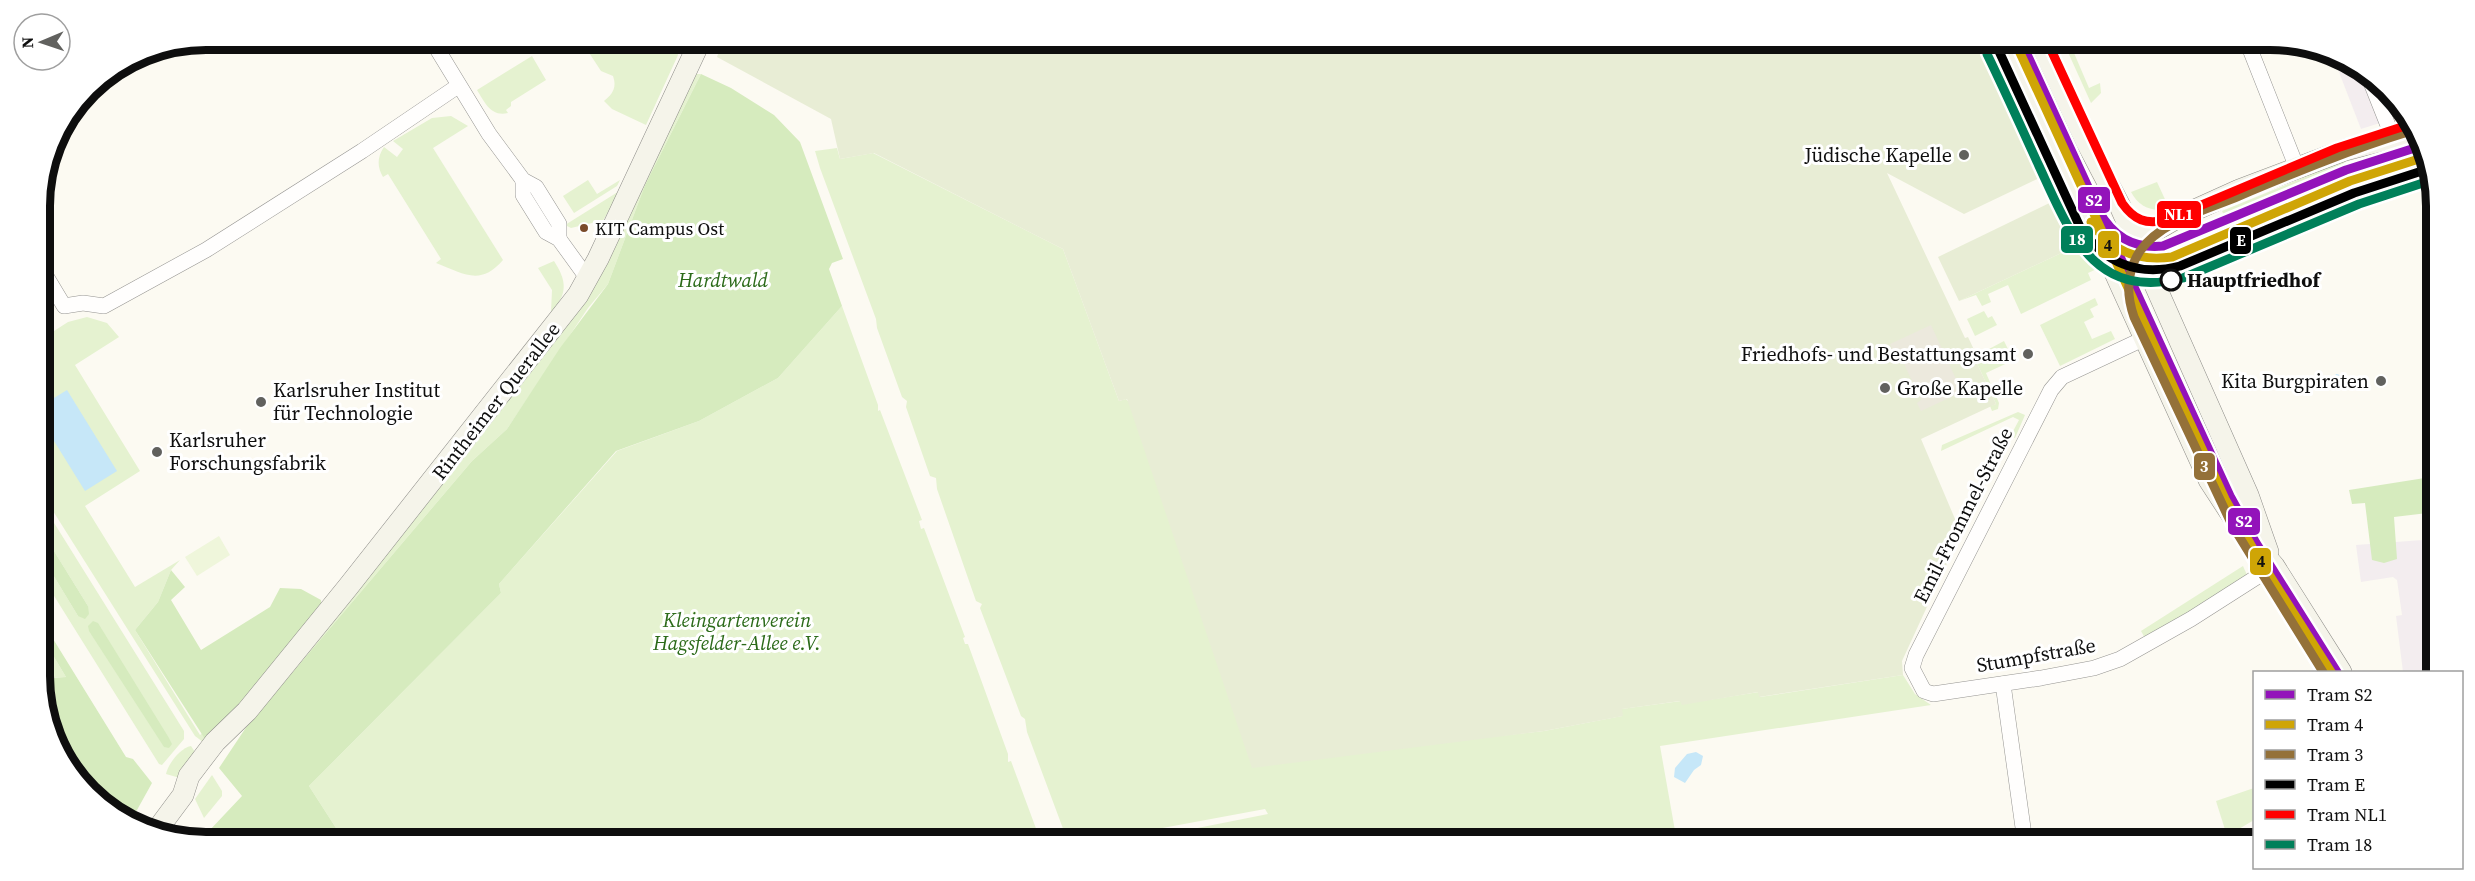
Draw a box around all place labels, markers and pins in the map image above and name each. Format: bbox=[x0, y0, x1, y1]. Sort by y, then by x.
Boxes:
place label: Jüdische Kapelle bbox=[1804, 141, 1952, 169]
marker: Jüdische Kapelle bbox=[1957, 148, 1971, 162]
place label: KIT Campus Ost bbox=[595, 216, 724, 241]
marker: KIT Campus Ost bbox=[578, 222, 590, 234]
place label: Hauptfriedhof bbox=[2187, 266, 2322, 294]
marker: Hauptfriedhof bbox=[2160, 269, 2182, 291]
place label: Friedhofs- und Bestattungsamt bbox=[1741, 340, 2016, 368]
marker: Friedhofs- und Bestattungsamt bbox=[2021, 347, 2035, 361]
place label: Kita Burgpiraten bbox=[2221, 367, 2369, 395]
place label: Große Kapelle bbox=[1897, 374, 2023, 402]
marker: Kita Burgpiraten bbox=[2374, 374, 2388, 388]
place label: Karlsruher Institut für Technologie bbox=[273, 376, 440, 427]
marker: Große Kapelle bbox=[1878, 381, 1892, 395]
marker: Karlsruher Institut für Technologie bbox=[254, 395, 268, 409]
place label: Karlsruher Forschungsfabrik bbox=[169, 426, 326, 477]
marker: Karlsruher Forschungsfabrik bbox=[150, 445, 164, 459]

